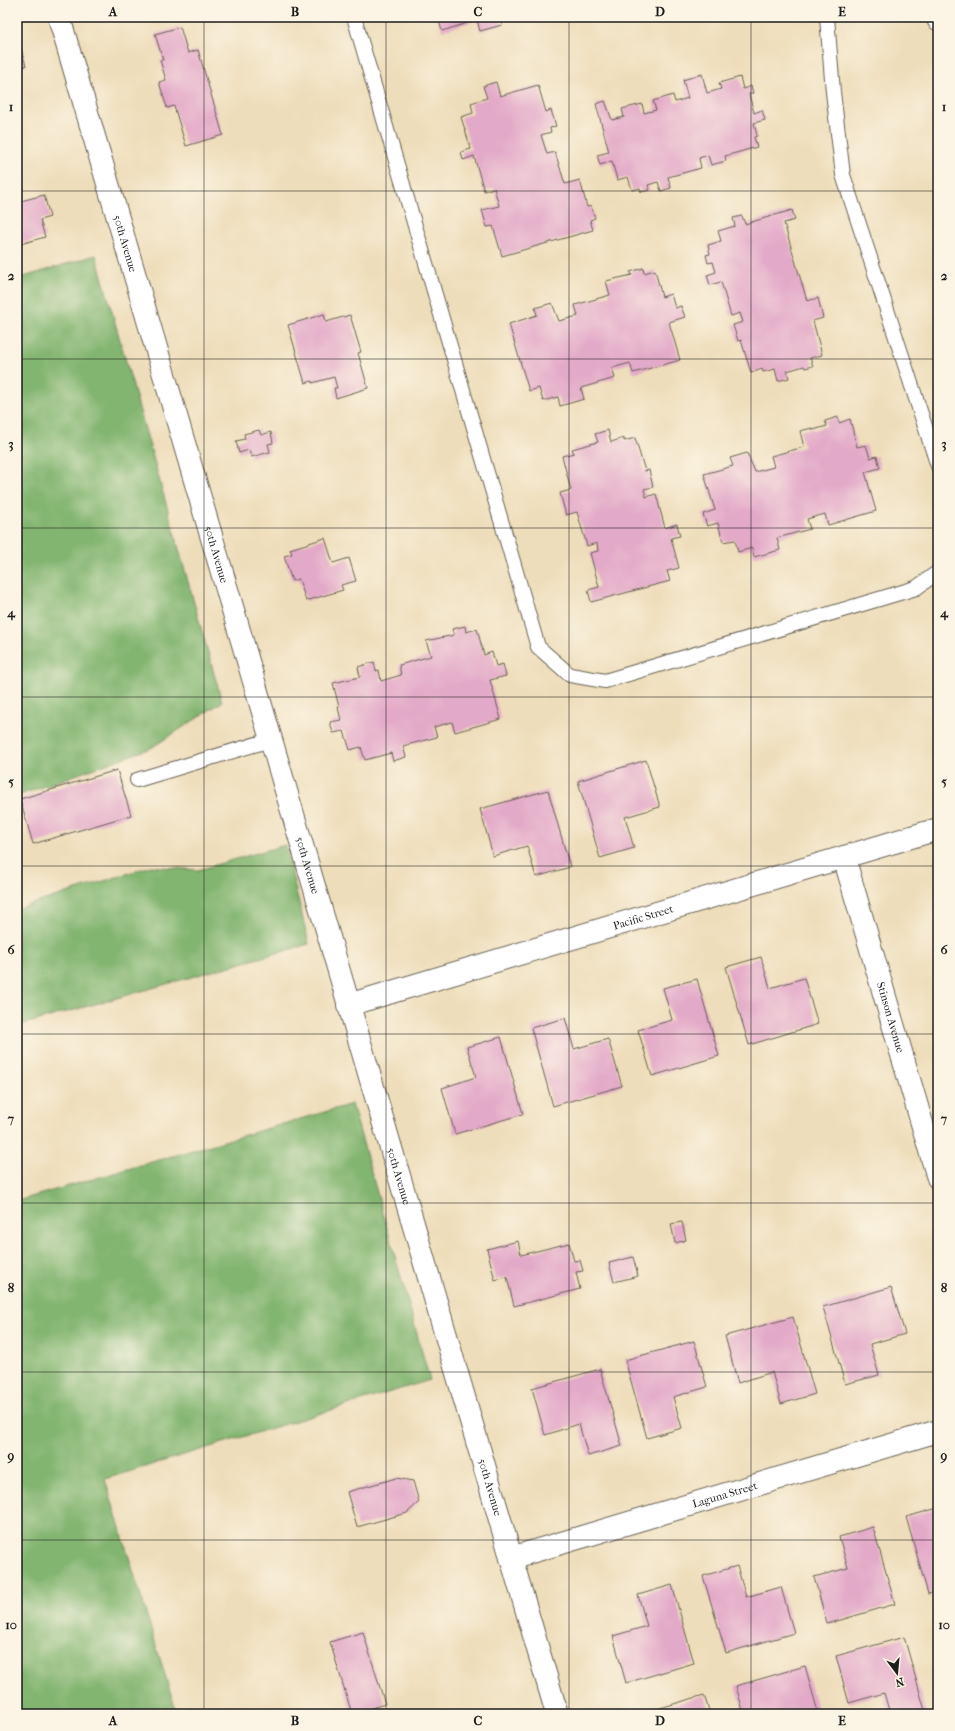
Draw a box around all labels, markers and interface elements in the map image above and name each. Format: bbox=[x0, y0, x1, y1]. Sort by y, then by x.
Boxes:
text: A bbox=[108, 4, 118, 19]
text: B bbox=[291, 4, 300, 19]
text: C bbox=[474, 4, 483, 19]
text: D bbox=[655, 4, 665, 19]
text: E bbox=[838, 4, 846, 19]
text: 1 bbox=[9, 99, 14, 114]
text: 1 bbox=[942, 99, 947, 114]
street label: 50th Avenue bbox=[111, 213, 140, 274]
text: 2 bbox=[8, 268, 15, 283]
text: 2 bbox=[941, 268, 948, 283]
text: 3 bbox=[8, 436, 14, 452]
text: 3 bbox=[941, 436, 947, 452]
street label: 50th Avenue bbox=[202, 524, 231, 585]
text: 4 bbox=[6, 605, 16, 621]
text: 4 bbox=[939, 605, 949, 621]
text: 5 bbox=[8, 774, 14, 789]
text: 5 bbox=[941, 774, 947, 789]
street label: 50th Avenue bbox=[293, 835, 323, 896]
street label: Pacific Street bbox=[611, 902, 675, 932]
text: 6 bbox=[7, 942, 15, 957]
text: 6 bbox=[940, 942, 948, 957]
street label: Stinson Avenue bbox=[874, 980, 908, 1055]
text: 7 bbox=[7, 1111, 15, 1126]
text: 7 bbox=[940, 1111, 948, 1126]
street label: 50th Avenue bbox=[385, 1146, 414, 1207]
text: 8 bbox=[8, 1280, 15, 1295]
text: 8 bbox=[941, 1280, 948, 1295]
text: 9 bbox=[7, 1448, 15, 1464]
text: 9 bbox=[940, 1448, 948, 1464]
street label: 50th Avenue bbox=[476, 1457, 505, 1518]
street label: Laguna Street bbox=[691, 1479, 759, 1510]
text: 10 bbox=[5, 1617, 17, 1632]
text: 10 bbox=[938, 1617, 950, 1632]
north arrow bbox=[877, 1653, 917, 1693]
text: N bbox=[893, 1675, 905, 1690]
text: A bbox=[108, 1713, 118, 1728]
text: B bbox=[291, 1713, 300, 1728]
text: C bbox=[474, 1713, 483, 1728]
text: D bbox=[655, 1713, 665, 1728]
text: E bbox=[838, 1713, 846, 1728]

